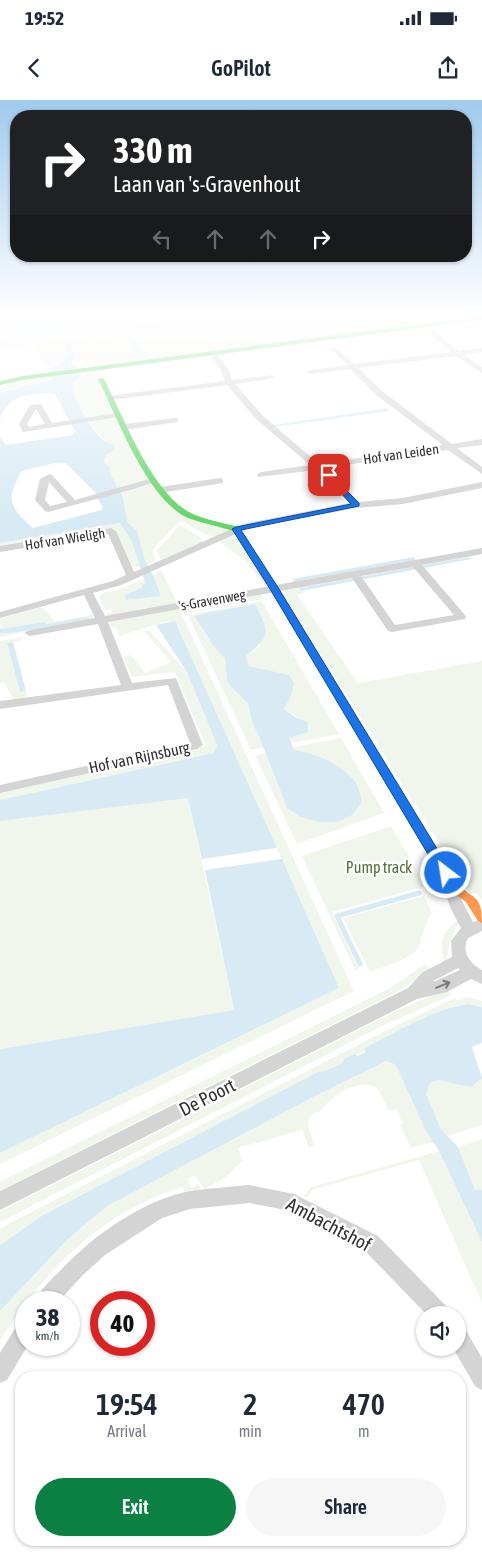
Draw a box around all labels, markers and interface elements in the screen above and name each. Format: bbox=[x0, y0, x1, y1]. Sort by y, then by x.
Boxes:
text: 19:52 bbox=[25, 7, 64, 29]
icon: back bbox=[20, 54, 48, 82]
icon: share bbox=[434, 54, 462, 82]
text: GoPilot bbox=[211, 55, 271, 81]
icon: right bbox=[30, 130, 95, 195]
text: 330 m bbox=[113, 130, 192, 170]
text: Laan van 's-Gravenhout bbox=[113, 171, 301, 197]
icon: left bbox=[148, 225, 176, 253]
icon: ahead bbox=[201, 225, 229, 253]
icon: ahead bbox=[254, 225, 282, 253]
icon: right bbox=[307, 225, 335, 253]
street label: Hof van Leiden bbox=[362, 441, 440, 467]
pin bbox=[308, 454, 350, 496]
icon: arrive bbox=[315, 461, 343, 489]
street label: Hof van Wieligh bbox=[24, 525, 106, 553]
street label: 's-Gravenweg bbox=[177, 586, 247, 614]
street label: Hof van Rijnsburg bbox=[87, 738, 191, 777]
position arrow bbox=[419, 846, 471, 898]
park label: Pump track bbox=[346, 858, 412, 877]
one-way arrow bbox=[435, 979, 450, 989]
street label: De Poort bbox=[175, 1074, 239, 1120]
street label: Ambachtshof bbox=[283, 1193, 375, 1255]
speed limit sign: 40 bbox=[90, 1291, 155, 1356]
text: 38 bbox=[36, 1303, 59, 1331]
map controls bbox=[416, 1306, 466, 1356]
button: sound bbox=[416, 1306, 466, 1356]
text: km/h bbox=[36, 1329, 59, 1343]
text: 19:54 bbox=[96, 1387, 158, 1421]
text: 2 bbox=[243, 1387, 257, 1421]
text: 470 bbox=[343, 1387, 385, 1421]
text: Arrival bbox=[107, 1422, 146, 1440]
text: min bbox=[239, 1422, 262, 1440]
text: m bbox=[358, 1422, 370, 1440]
button: Exit bbox=[35, 1478, 236, 1536]
button: Share bbox=[246, 1478, 446, 1536]

